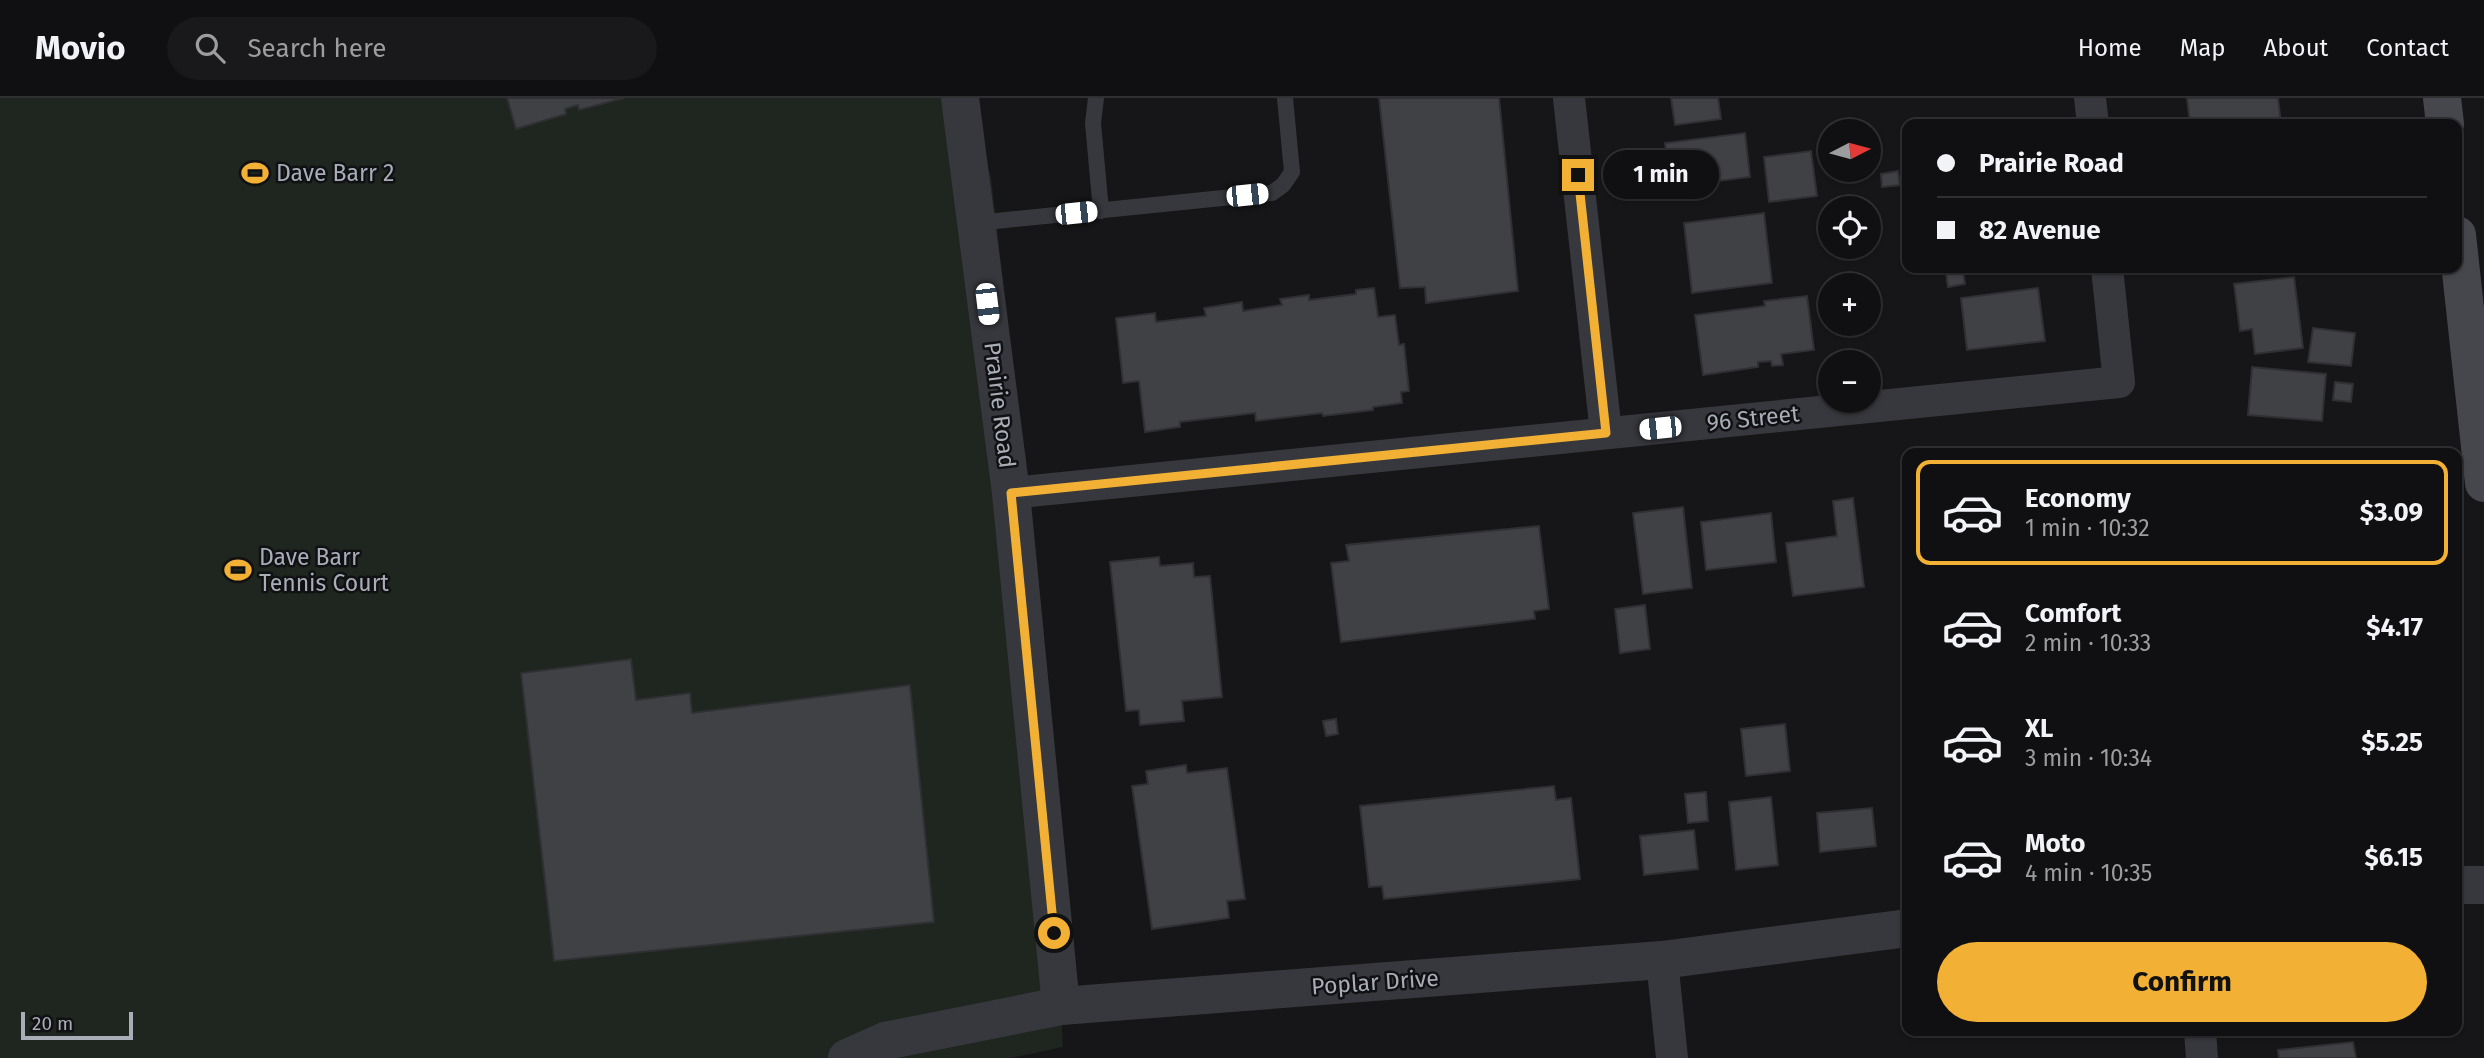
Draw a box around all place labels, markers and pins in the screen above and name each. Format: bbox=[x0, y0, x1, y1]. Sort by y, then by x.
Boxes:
sports icon: Dave Barr 2 bbox=[240, 158, 270, 188]
place label: Dave Barr 2 bbox=[276, 159, 394, 187]
place label: Dave Barr Tennis Court bbox=[259, 543, 390, 597]
sports icon: Dave Barr Tennis Court bbox=[223, 555, 253, 585]

